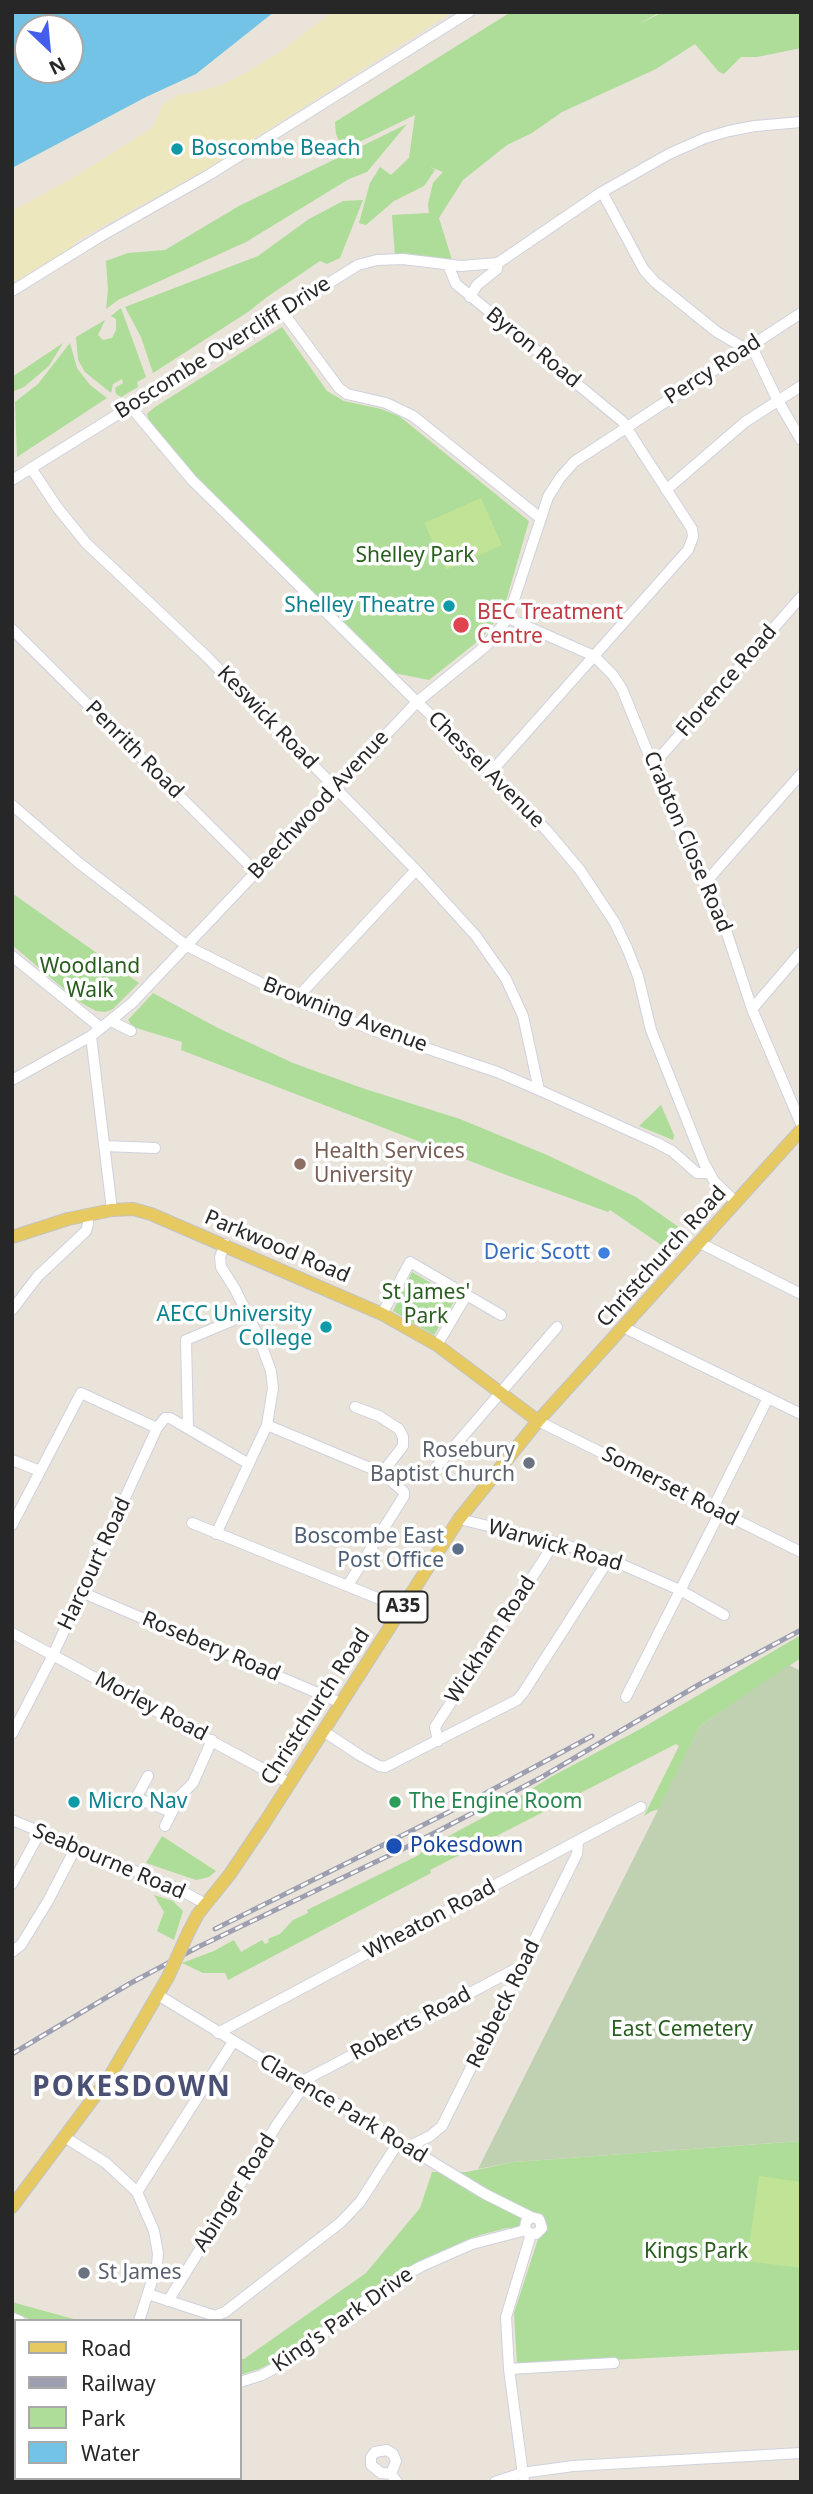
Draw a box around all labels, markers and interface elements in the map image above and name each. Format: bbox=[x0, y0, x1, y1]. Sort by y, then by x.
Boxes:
north arrow bbox=[14, 14, 84, 84]
text: N bbox=[45, 51, 70, 81]
place label: Boscombe Beach bbox=[191, 136, 360, 162]
marker: Boscombe Beach bbox=[169, 141, 185, 157]
street label: Boscombe Overcliff Drive bbox=[111, 271, 335, 425]
street label: Byron Road bbox=[481, 302, 585, 394]
street label: Percy Road bbox=[660, 330, 766, 410]
park label: Shelley Park bbox=[355, 543, 475, 569]
place label: Shelley Theatre bbox=[284, 593, 435, 619]
marker: Shelley Theatre bbox=[441, 598, 457, 614]
place label: BEC Treatment Centre bbox=[477, 600, 623, 650]
marker: BEC Treatment Centre bbox=[451, 615, 471, 635]
street label: Florence Road bbox=[672, 620, 782, 742]
street label: Keswick Road bbox=[211, 661, 323, 775]
street label: Penrith Road bbox=[80, 696, 188, 804]
street label: Chessel Avenue bbox=[422, 706, 550, 834]
street label: Beechwood Avenue bbox=[243, 725, 395, 885]
street label: Crabton Close Road bbox=[637, 748, 737, 936]
park label: Woodland Walk bbox=[40, 954, 140, 1004]
street label: Browning Avenue bbox=[259, 972, 431, 1058]
place label: Health Services University bbox=[314, 1139, 465, 1189]
marker: Health Services University bbox=[292, 1156, 308, 1172]
street label: Christchurch Road bbox=[592, 1181, 732, 1333]
street label: Parkwood Road bbox=[201, 1205, 353, 1289]
place label: Deric Scott bbox=[484, 1240, 590, 1266]
marker: Deric Scott bbox=[596, 1245, 612, 1261]
park label: St James' Park bbox=[382, 1280, 470, 1330]
place label: AECC University College bbox=[157, 1302, 312, 1352]
marker: AECC University College bbox=[318, 1319, 334, 1335]
place label: Rosebury Baptist Church bbox=[370, 1438, 515, 1488]
street label: Somerset Road bbox=[598, 1442, 742, 1532]
marker: Rosebury Baptist Church bbox=[521, 1455, 537, 1471]
street label: Harcourt Road bbox=[53, 1494, 137, 1634]
street label: Warwick Road bbox=[485, 1515, 625, 1577]
place label: Boscombe East Post Office bbox=[294, 1524, 444, 1574]
marker: Boscombe East Post Office bbox=[450, 1541, 466, 1557]
street label: Wickham Road bbox=[441, 1572, 541, 1708]
road number: A35 bbox=[378, 1592, 428, 1623]
street label: Rosebery Road bbox=[138, 1607, 284, 1687]
street label: Christchurch Road bbox=[256, 1624, 376, 1790]
street label: Morley Road bbox=[90, 1667, 212, 1747]
place label: Micro Nav bbox=[88, 1789, 187, 1815]
place label: The Engine Room bbox=[409, 1789, 582, 1815]
marker: Micro Nav bbox=[66, 1794, 82, 1810]
marker: The Engine Room bbox=[387, 1794, 403, 1810]
street label: Seabourne Road bbox=[29, 1819, 189, 1905]
place label: Pokesdown bbox=[410, 1833, 523, 1859]
marker: Pokesdown bbox=[384, 1836, 404, 1856]
street label: Wheaton Road bbox=[360, 1875, 500, 1965]
street label: Rebbeck Road bbox=[462, 1936, 546, 2072]
street label: Roberts Road bbox=[346, 1982, 476, 2066]
park label: East Cemetery bbox=[611, 2017, 753, 2043]
street label: Clarence Park Road bbox=[255, 2049, 431, 2169]
district label: POKESDOWN bbox=[33, 2071, 231, 2105]
street label: Abinger Road bbox=[189, 2129, 281, 2257]
park label: Kings Park bbox=[644, 2239, 748, 2265]
place label: St James bbox=[98, 2260, 182, 2286]
street label: King's Park Drive bbox=[268, 2262, 418, 2378]
marker: St James bbox=[76, 2265, 92, 2281]
legend bbox=[14, 2319, 242, 2480]
text: Road bbox=[81, 2334, 131, 2362]
text: Railway bbox=[81, 2369, 156, 2397]
text: Park bbox=[81, 2404, 125, 2432]
text: Water bbox=[81, 2439, 140, 2467]

